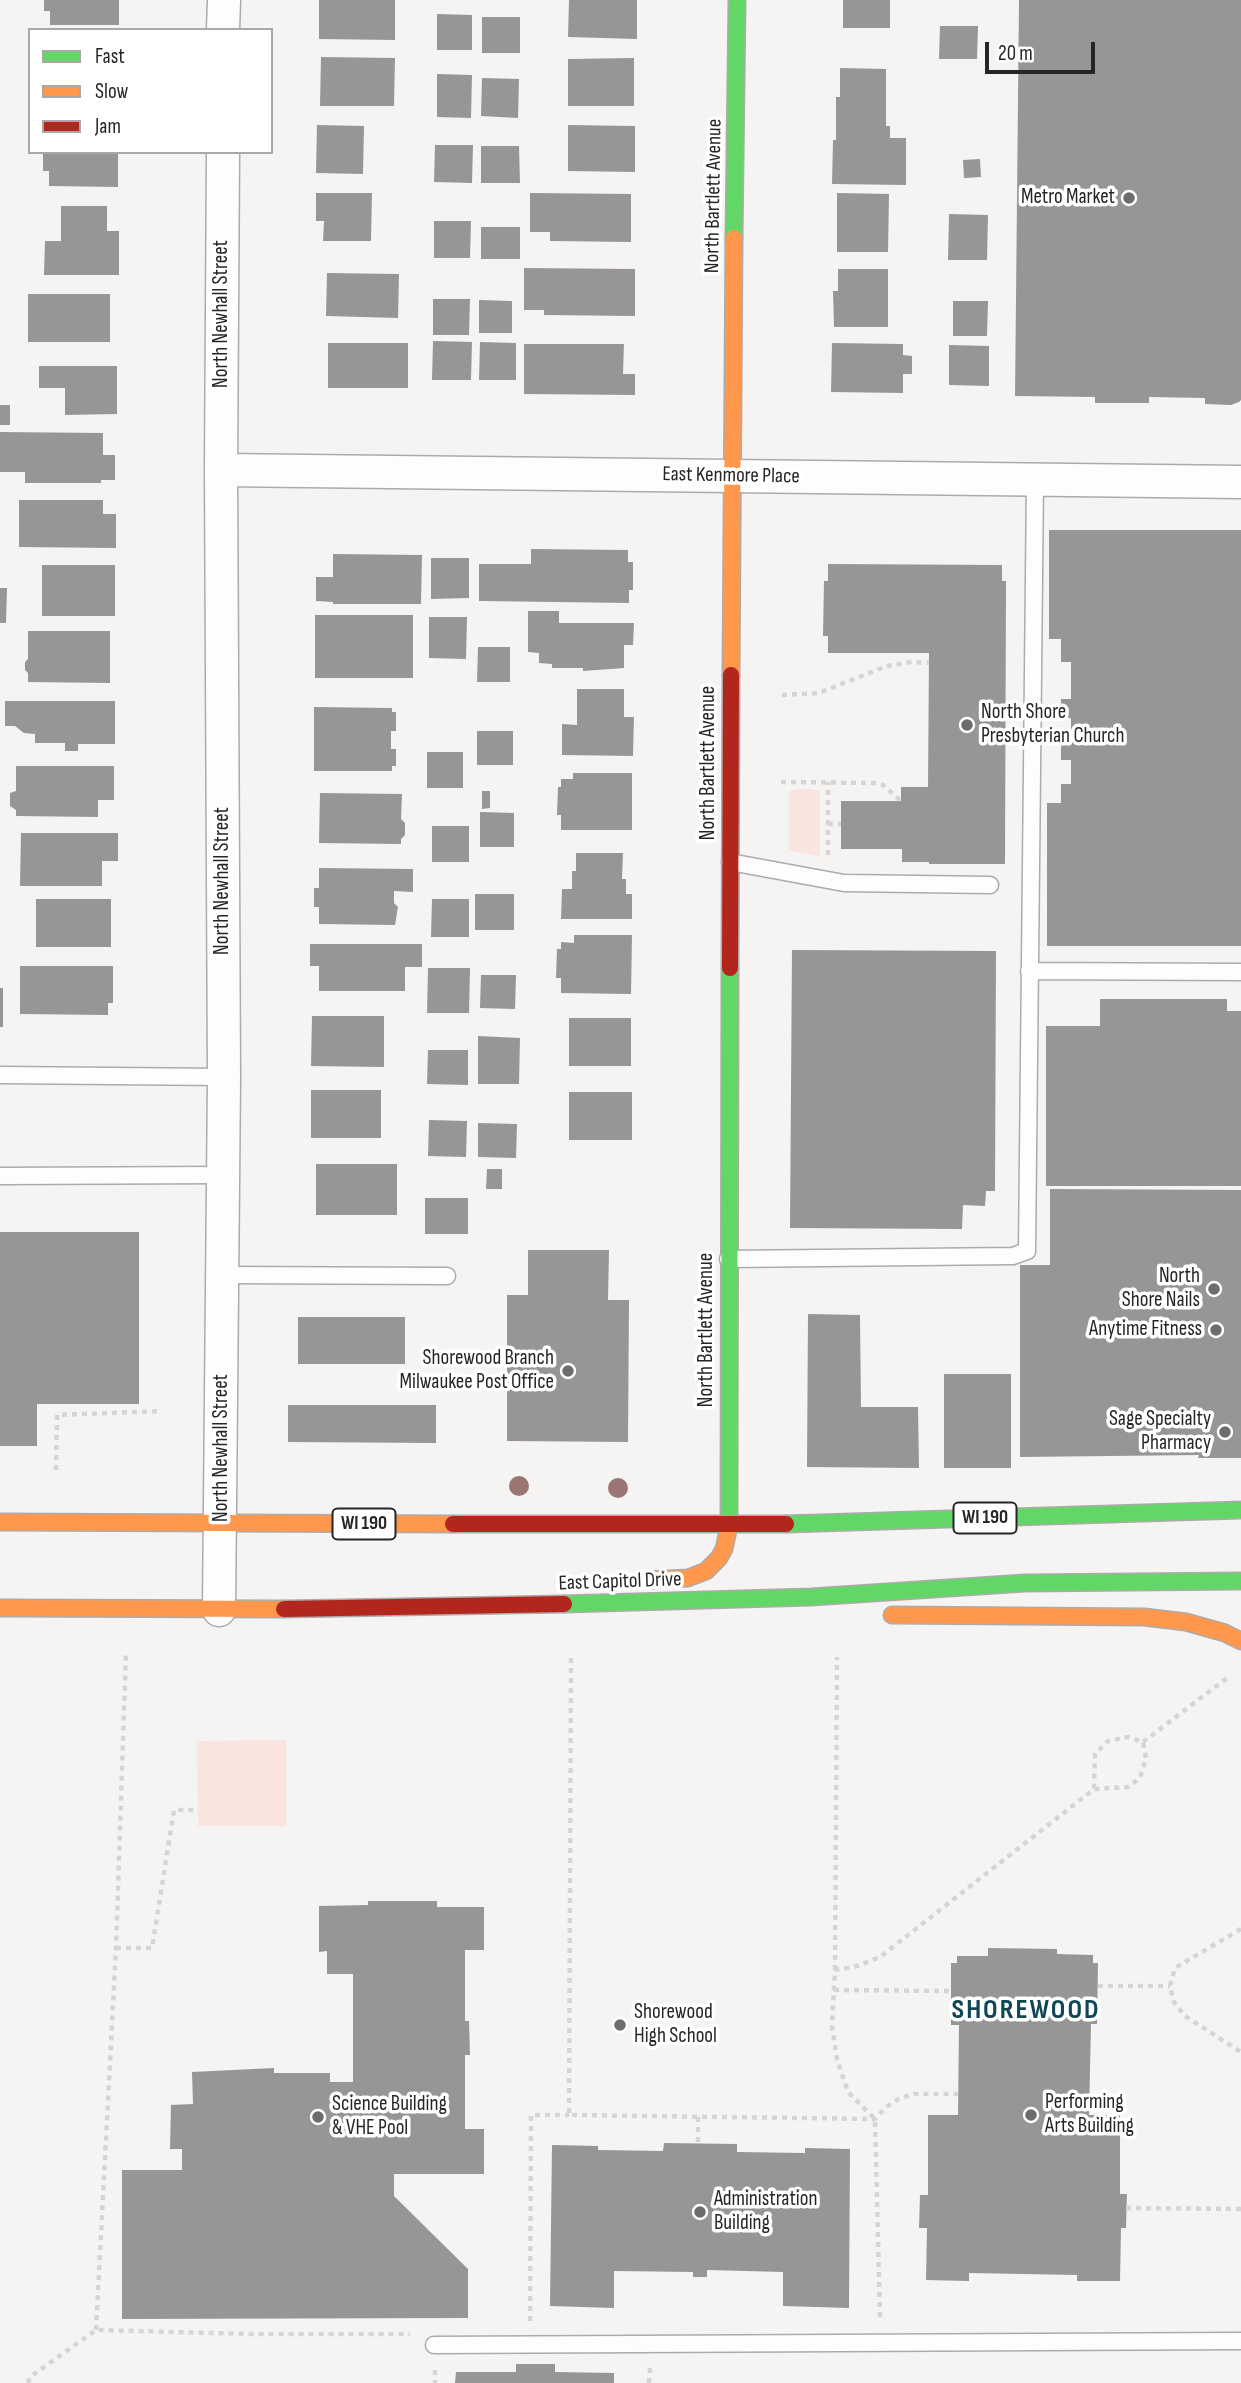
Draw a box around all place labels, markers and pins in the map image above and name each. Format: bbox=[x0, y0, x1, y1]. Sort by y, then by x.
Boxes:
place label: Metro Market bbox=[1021, 185, 1115, 211]
marker: Metro Market bbox=[1121, 190, 1137, 206]
place label: North Shore Presbyterian Church bbox=[981, 700, 1124, 750]
marker: North Shore Presbyterian Church bbox=[959, 717, 975, 733]
place label: North Shore Nails bbox=[1122, 1264, 1200, 1314]
marker: North Shore Nails bbox=[1206, 1281, 1222, 1297]
place label: Anytime Fitness bbox=[1089, 1317, 1202, 1343]
marker: Anytime Fitness bbox=[1208, 1322, 1224, 1338]
place label: Shorewood Branch Milwaukee Post Office bbox=[400, 1346, 554, 1396]
marker: Shorewood Branch Milwaukee Post Office bbox=[560, 1363, 576, 1379]
place label: Sage Specialty Pharmacy bbox=[1109, 1407, 1211, 1457]
marker: Sage Specialty Pharmacy bbox=[1217, 1424, 1233, 1440]
place label: Shorewood High School bbox=[634, 2000, 717, 2050]
marker: Shorewood High School bbox=[612, 2017, 628, 2033]
place label: Performing Arts Building bbox=[1045, 2090, 1134, 2140]
place label: Science Building & VHE Pool bbox=[332, 2092, 447, 2142]
marker: Performing Arts Building bbox=[1023, 2107, 1039, 2123]
marker: Science Building & VHE Pool bbox=[310, 2109, 326, 2125]
place label: Administration Building bbox=[714, 2187, 817, 2237]
marker: Administration Building bbox=[692, 2204, 708, 2220]

